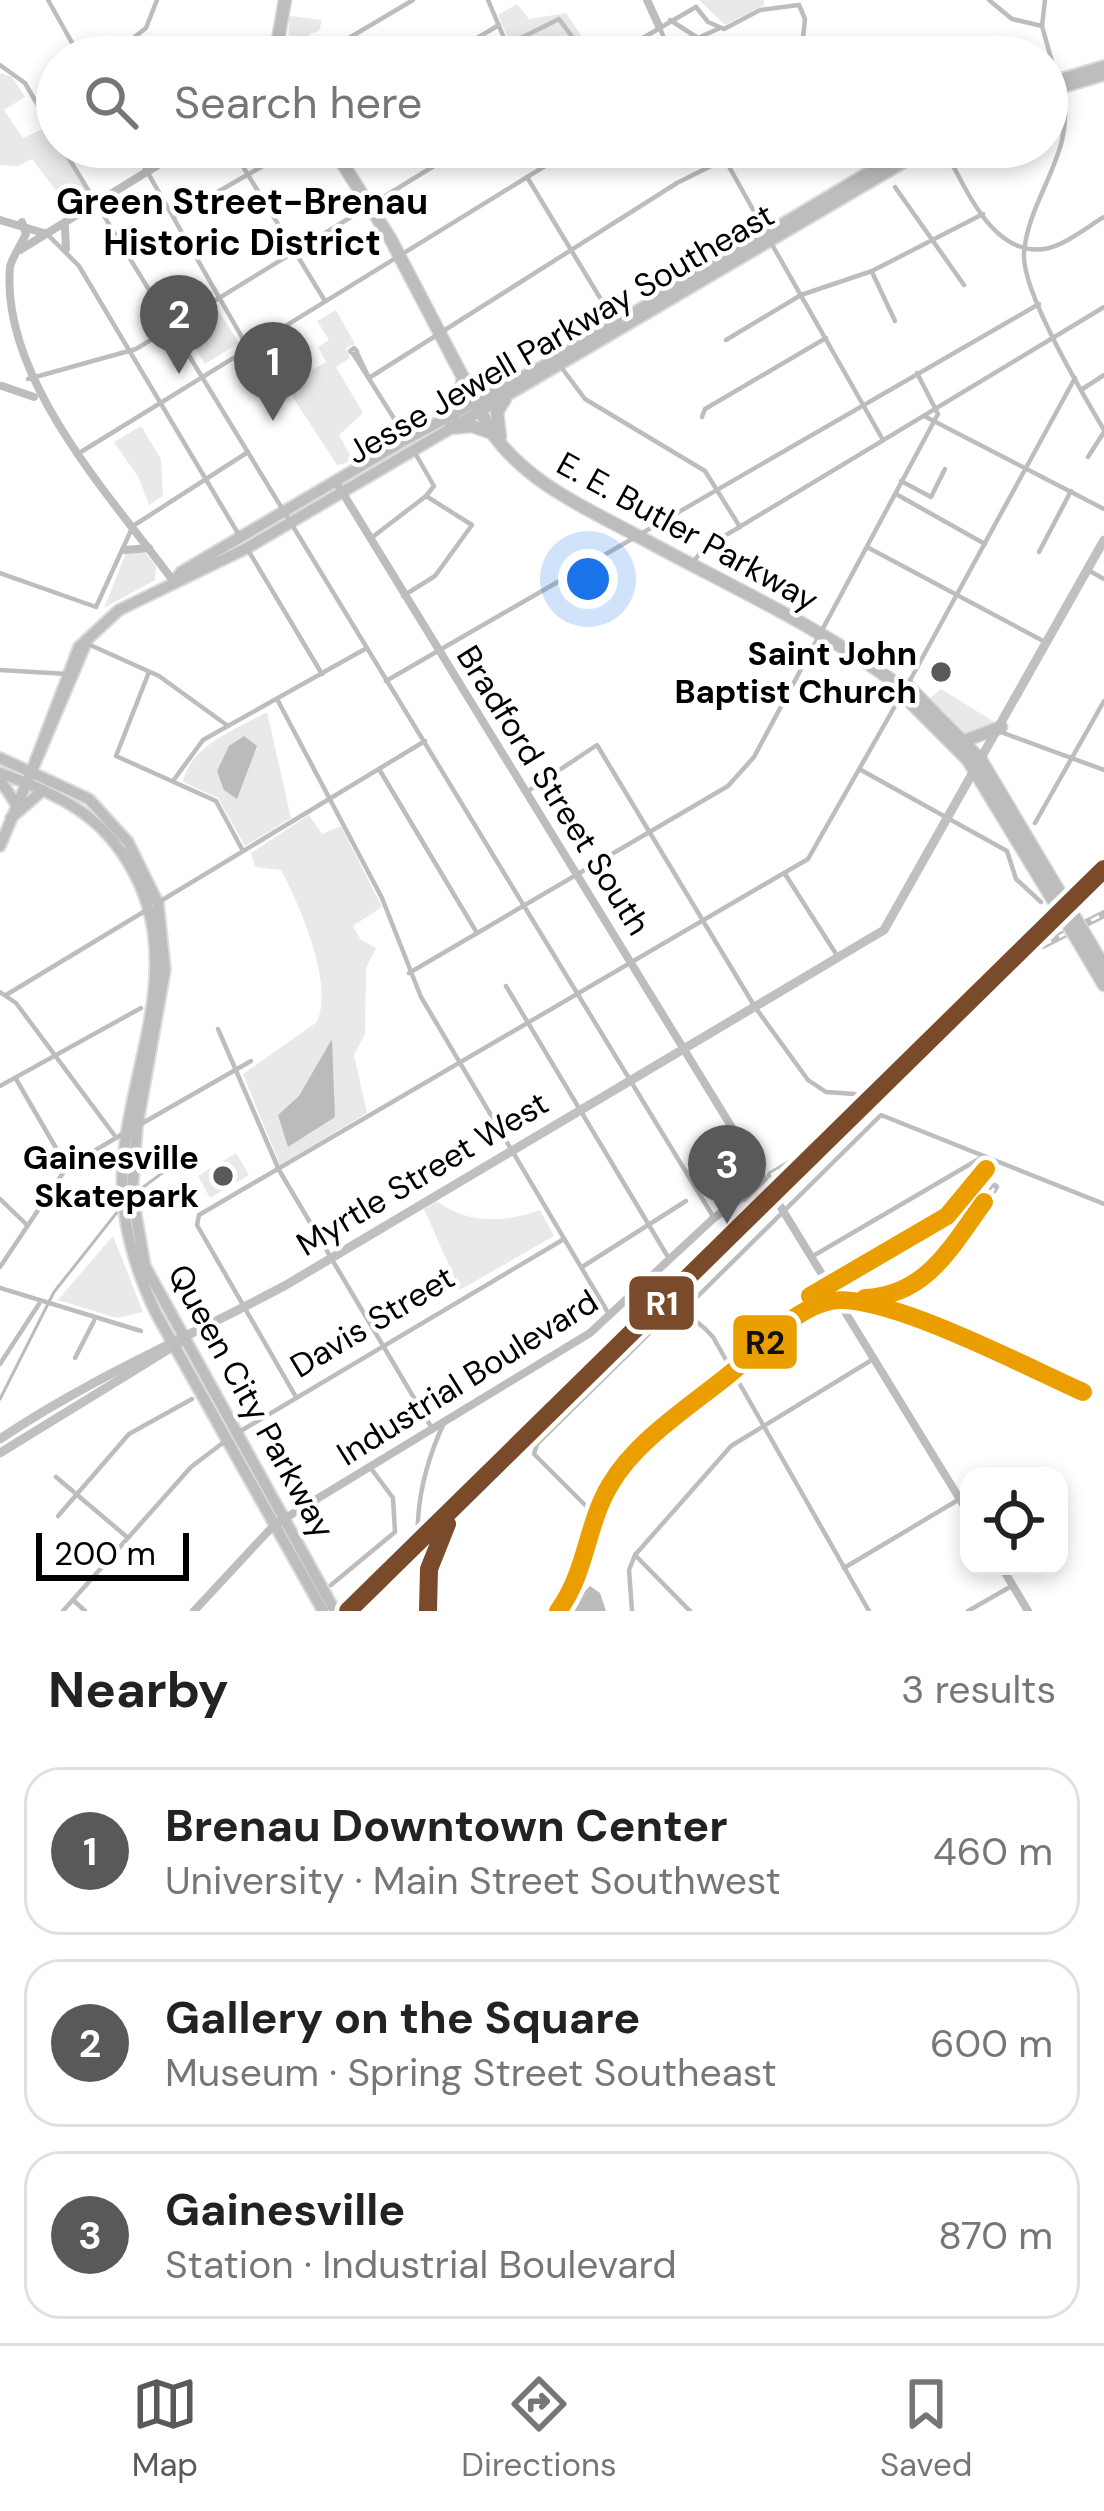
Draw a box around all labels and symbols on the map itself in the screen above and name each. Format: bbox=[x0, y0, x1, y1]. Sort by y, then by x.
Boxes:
district label: Green Street-Brenau Historic District bbox=[56, 178, 428, 266]
street label: Jesse Jewell Parkway Southeast bbox=[339, 193, 782, 474]
pin: 2 bbox=[140, 275, 218, 374]
pin: 1 bbox=[234, 322, 312, 421]
street label: E. E. Butler Parkway bbox=[549, 442, 826, 621]
your location bbox=[558, 549, 618, 609]
place label: Saint John Baptist Church bbox=[674, 632, 917, 713]
street label: Bradford Street South bbox=[447, 637, 660, 943]
marker: Saint John Baptist Church bbox=[928, 659, 954, 685]
street label: Myrtle Street West bbox=[289, 1081, 556, 1266]
pin: 3 bbox=[688, 1125, 766, 1224]
place label: Gainesville Skatepark bbox=[23, 1136, 199, 1217]
marker: Gainesville Skatepark bbox=[210, 1163, 236, 1189]
street label: Davis Street bbox=[282, 1256, 462, 1387]
street label: Queen City Parkway bbox=[158, 1257, 345, 1546]
line badge: R1 bbox=[627, 1274, 696, 1332]
street label: Industrial Boulevard bbox=[329, 1280, 606, 1475]
text: R1 bbox=[646, 1282, 678, 1325]
line badge: R2 bbox=[731, 1313, 799, 1371]
text: R2 bbox=[745, 1321, 785, 1364]
scale bar bbox=[36, 1527, 189, 1580]

